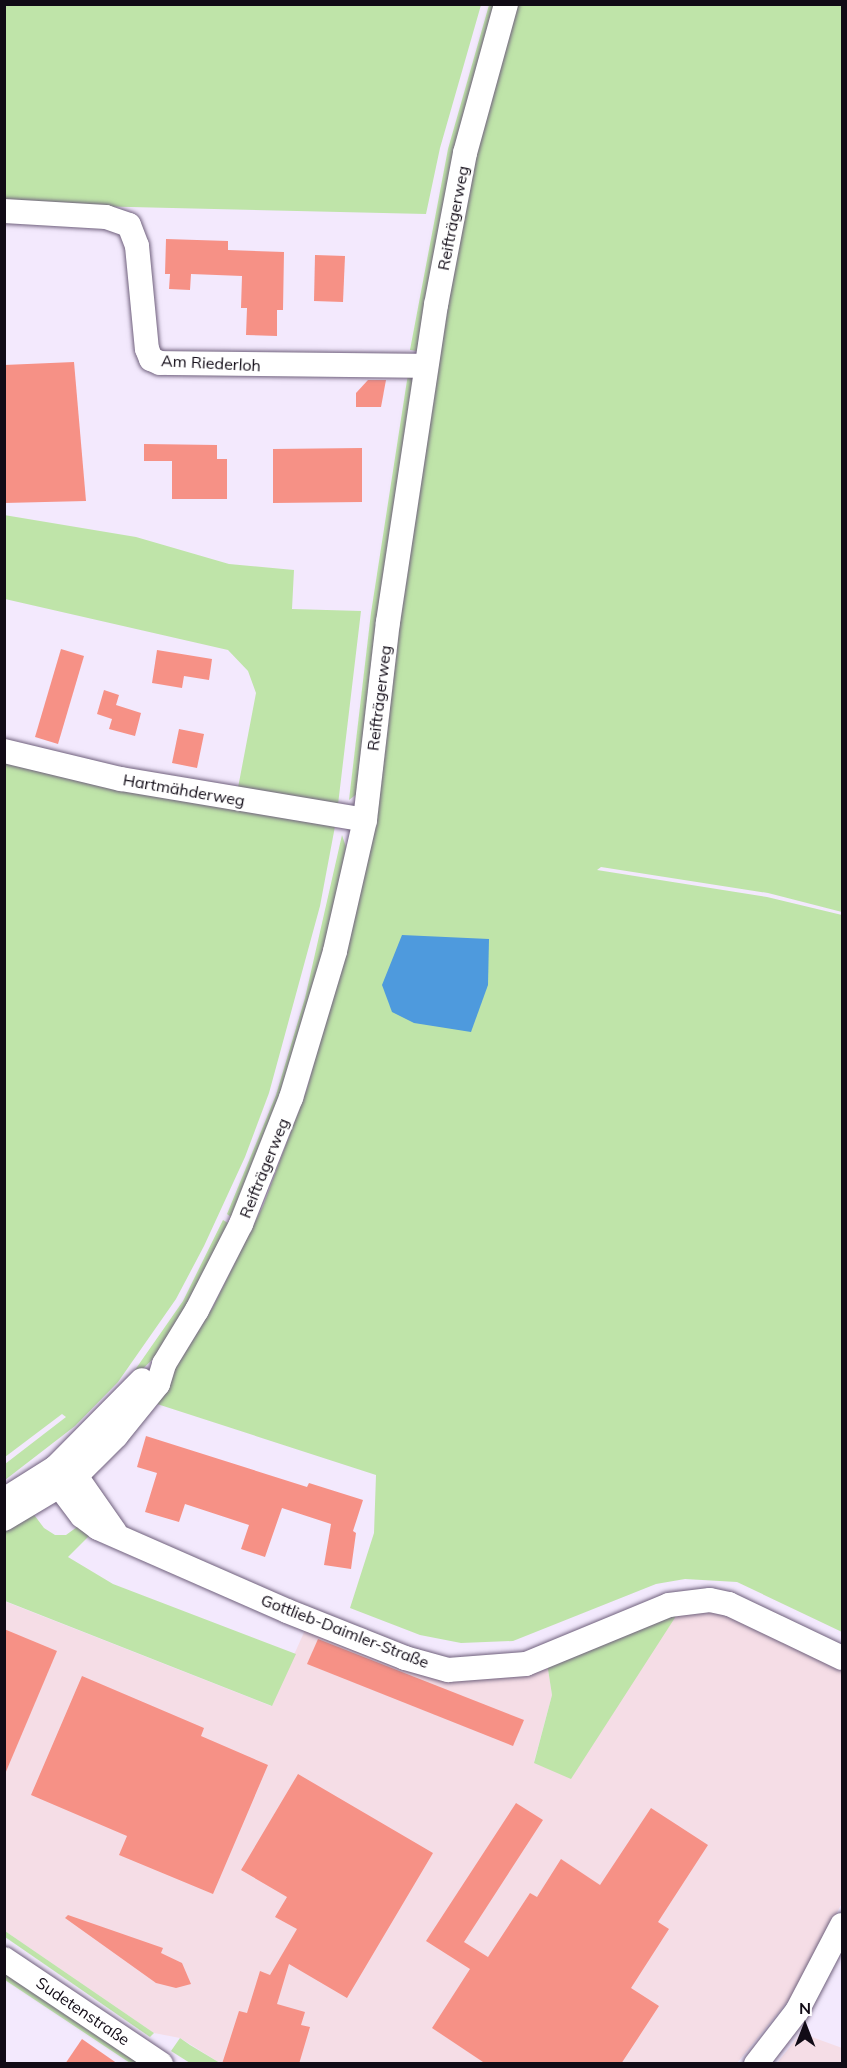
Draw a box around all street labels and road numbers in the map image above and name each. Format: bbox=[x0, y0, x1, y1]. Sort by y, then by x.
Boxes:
street label: Reifträgerweg bbox=[433, 164, 473, 272]
street label: Am Riederloh bbox=[161, 351, 261, 375]
street label: Reifträgerweg bbox=[363, 644, 395, 752]
street label: Hartmähderweg bbox=[122, 770, 246, 810]
street label: Reifträgerweg bbox=[235, 1115, 293, 1221]
street label: Gottlieb-Daimler-Straße bbox=[258, 1590, 432, 1672]
street label: Sudetenstraße bbox=[33, 1973, 133, 2049]

